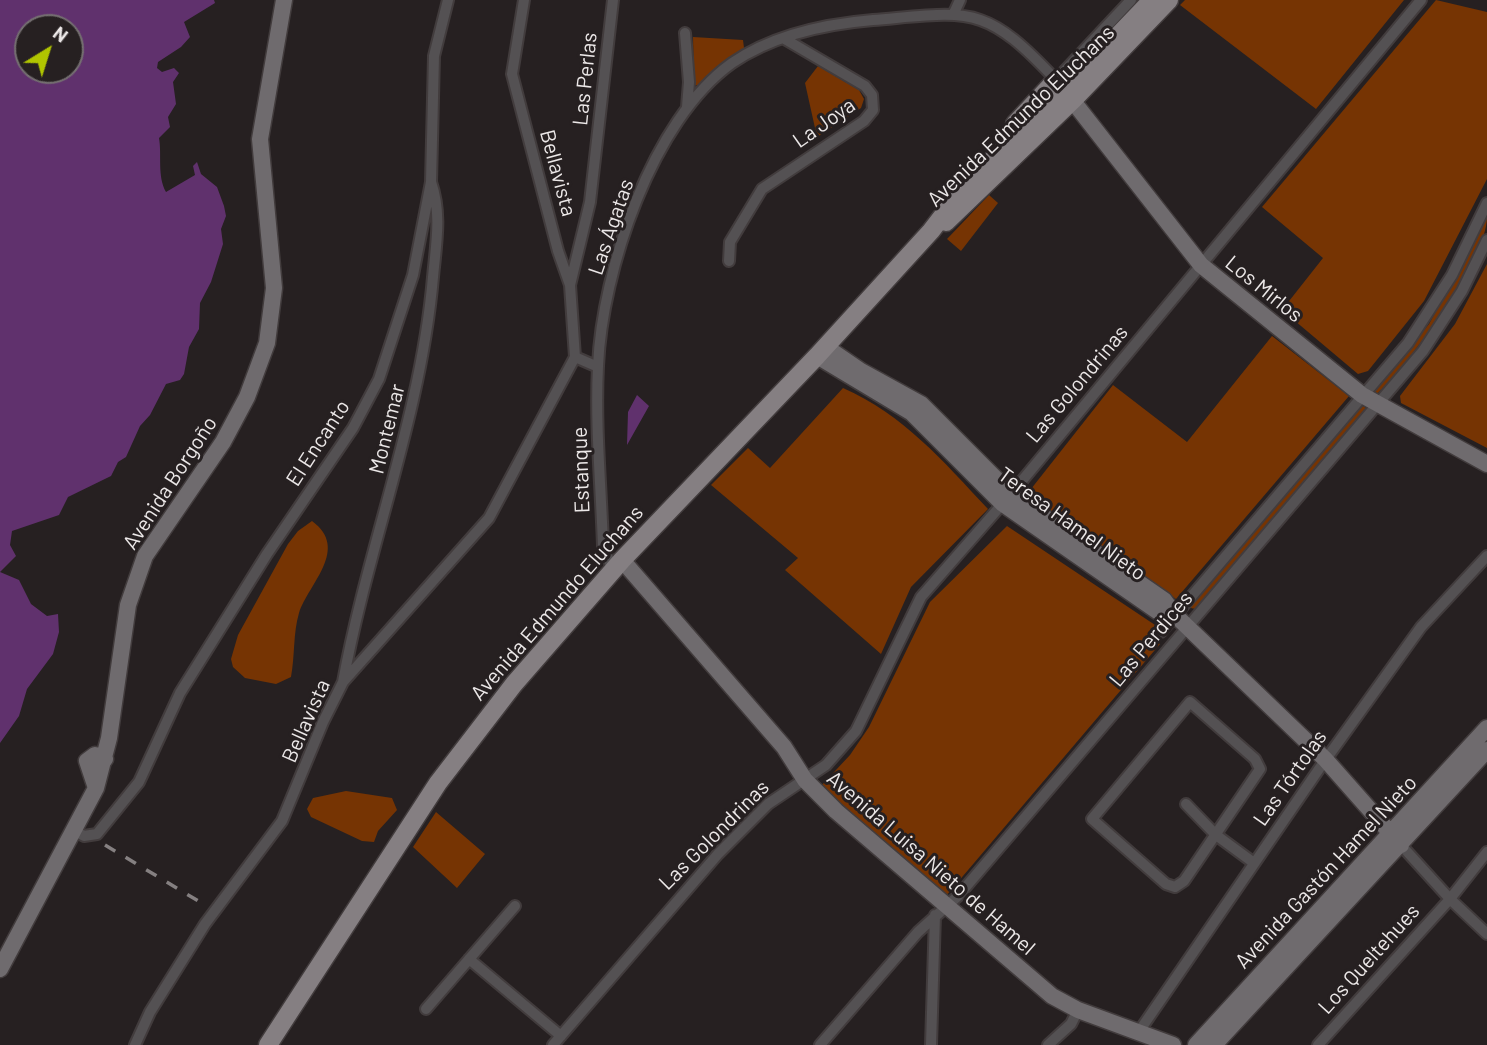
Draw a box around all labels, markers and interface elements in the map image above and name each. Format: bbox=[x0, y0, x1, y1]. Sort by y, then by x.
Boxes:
north arrow bbox=[14, 14, 84, 84]
street label: Avenida Edmundo Eluchans bbox=[922, 20, 1120, 212]
text: N bbox=[49, 21, 73, 47]
street label: Las Perlas bbox=[568, 31, 602, 127]
street label: La Joya bbox=[788, 93, 860, 153]
street label: Bellavista bbox=[534, 127, 582, 219]
street label: Las Ágatas bbox=[583, 176, 639, 278]
street label: Los Mirlos bbox=[1220, 250, 1308, 328]
street label: Las Golondrinas bbox=[1021, 320, 1133, 448]
street label: Montemar bbox=[364, 381, 410, 477]
street label: El Encanto bbox=[281, 395, 355, 491]
street label: Avenida Borgoño bbox=[118, 412, 222, 554]
street label: Estanque bbox=[567, 426, 595, 514]
street label: Teresa Hamel Nieto bbox=[993, 462, 1151, 586]
street label: Avenida Edmundo Eluchans bbox=[465, 500, 649, 706]
street label: Las Perdices bbox=[1104, 586, 1198, 692]
street label: Bellavista bbox=[277, 675, 335, 767]
street label: Las Tórtolas bbox=[1248, 725, 1332, 831]
street label: Avenida Luisa Nieto de Hamel bbox=[822, 766, 1040, 960]
street label: Avenida Gastón Hamel Nieto bbox=[1230, 770, 1422, 974]
street label: Las Golondrinas bbox=[654, 775, 774, 895]
street label: Los Queltehues bbox=[1313, 899, 1425, 1019]

